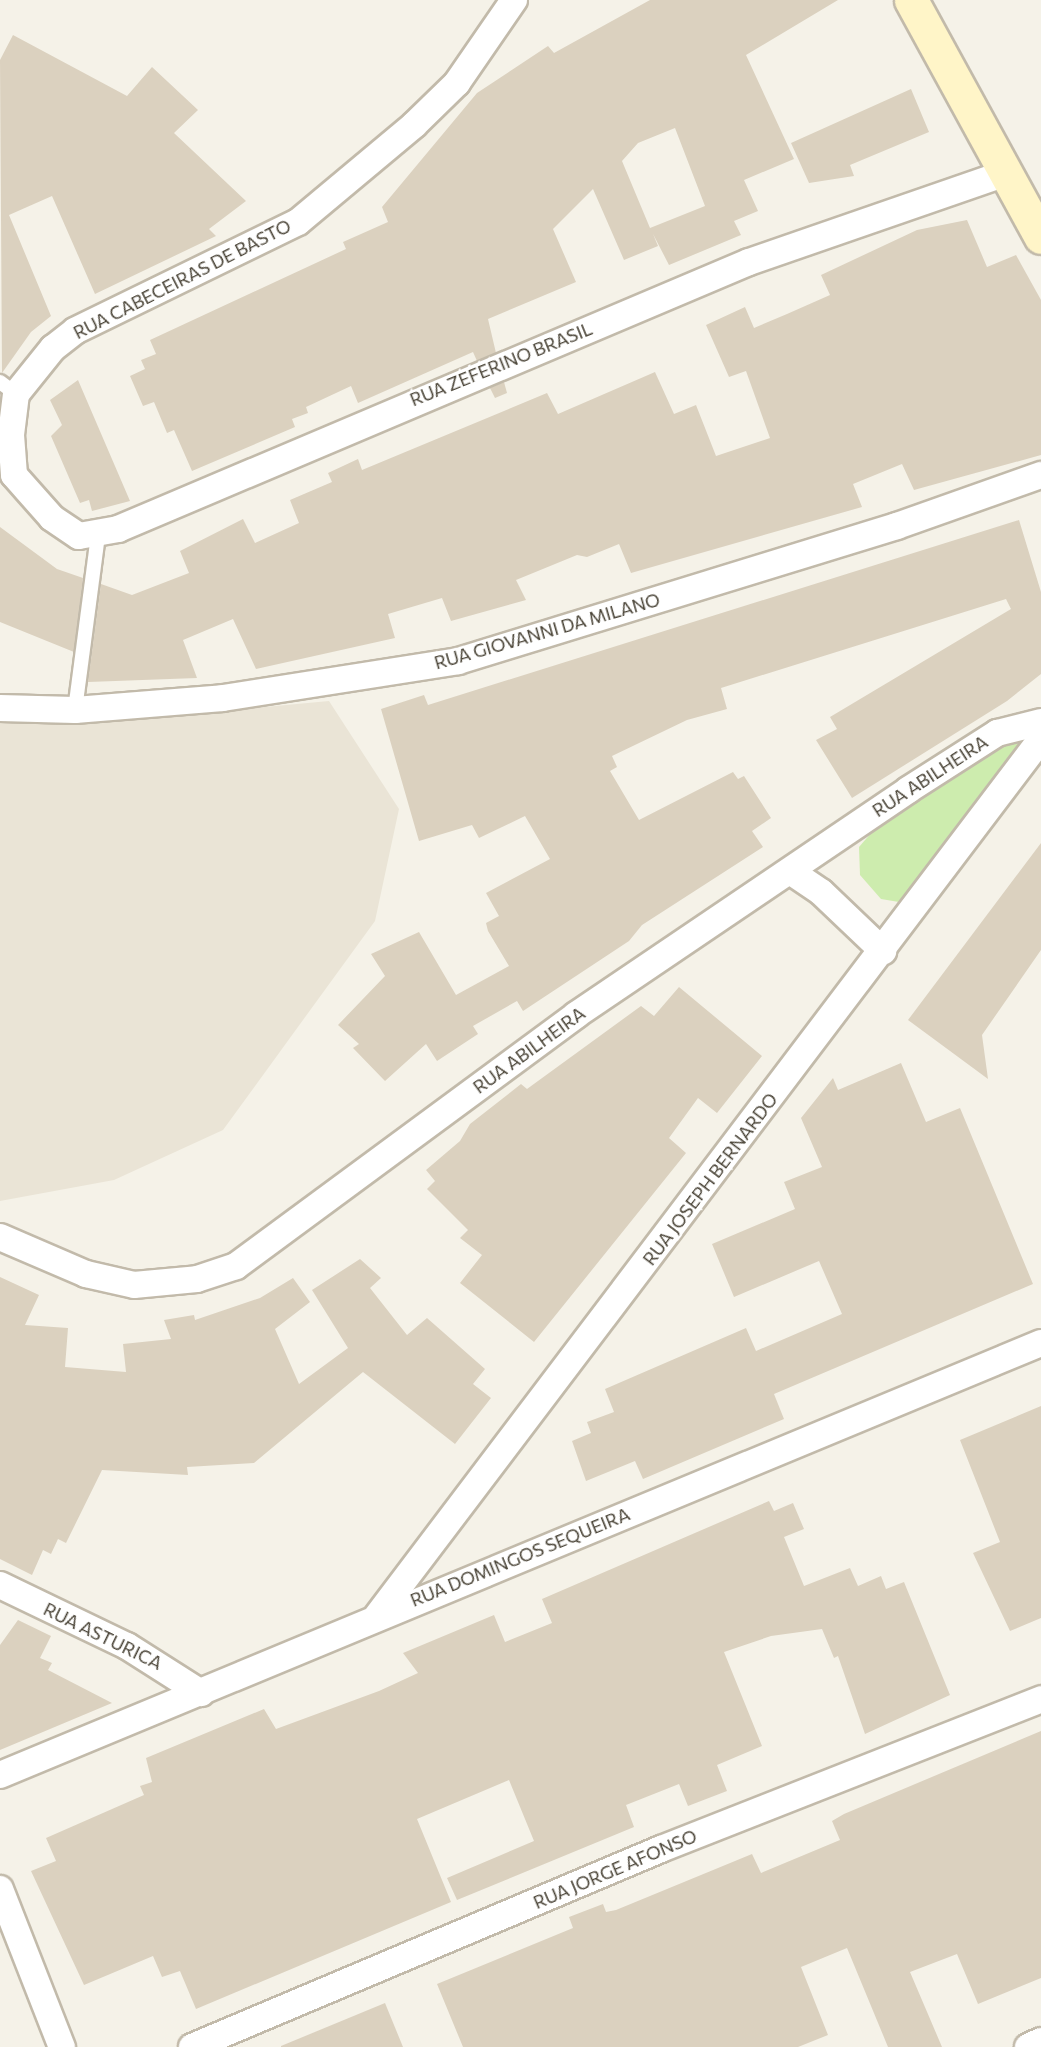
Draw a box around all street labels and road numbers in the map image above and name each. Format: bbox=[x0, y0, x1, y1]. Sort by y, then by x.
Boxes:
street label: RUA CABECEIRAS DE BASTO bbox=[70, 215, 294, 343]
street label: RUA ZEFERINO BRASIL bbox=[407, 318, 595, 410]
street label: RUA GIOVANNI DA MILANO bbox=[432, 588, 662, 674]
street label: RUA ABILHEIRA bbox=[868, 731, 992, 821]
street label: RUA ABILHEIRA bbox=[469, 1002, 589, 1098]
street label: RUA JOSEPH BERNARDO bbox=[638, 1089, 782, 1269]
street label: RUA DOMINGOS SEQUEIRA bbox=[407, 1503, 633, 1611]
street label: RUA ASTURICA bbox=[40, 1598, 166, 1674]
street label: RUA JORGE AFONSO bbox=[530, 1825, 700, 1913]

